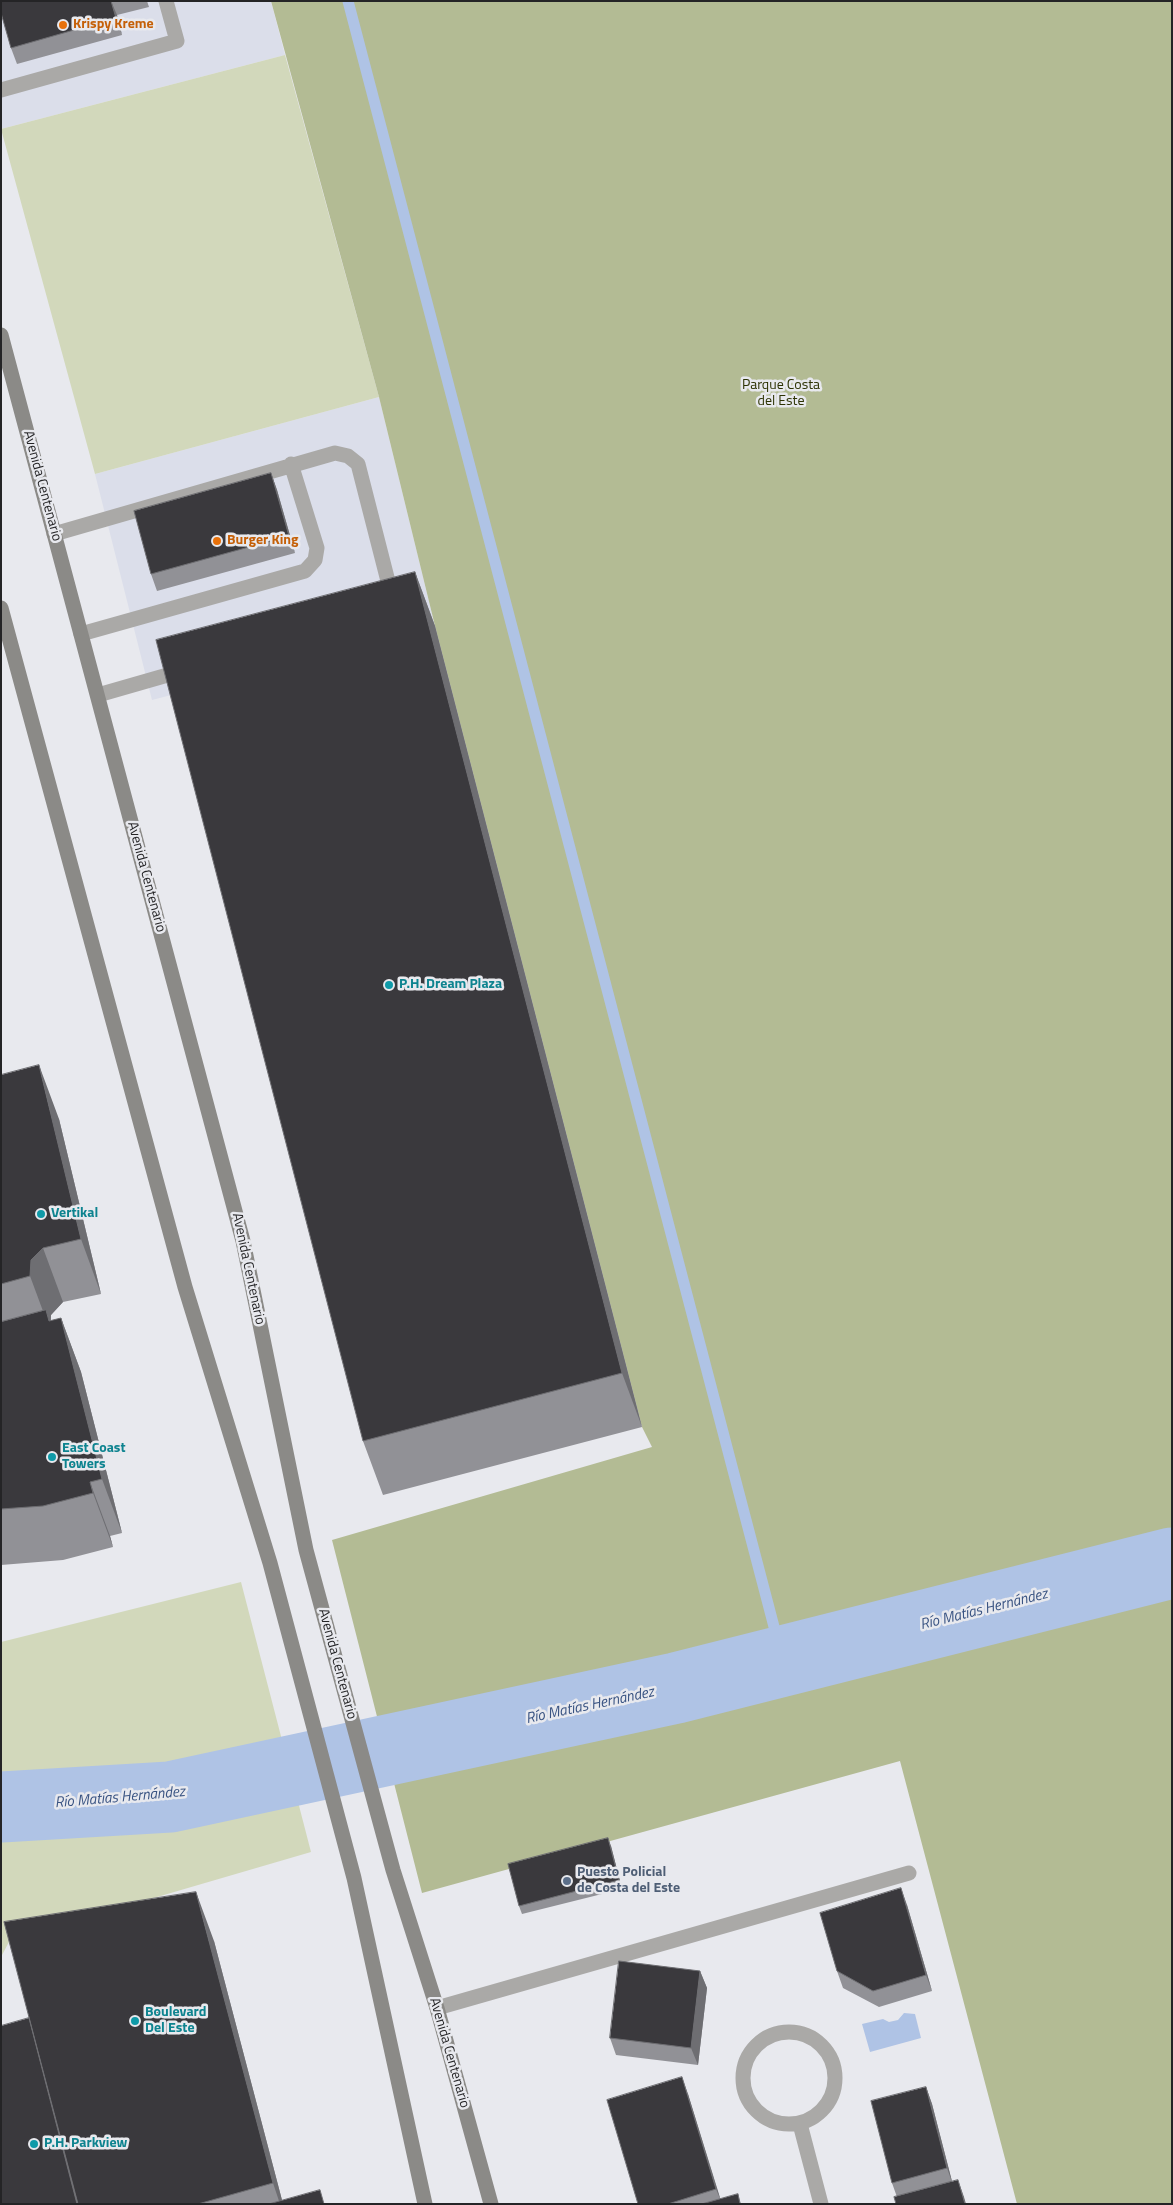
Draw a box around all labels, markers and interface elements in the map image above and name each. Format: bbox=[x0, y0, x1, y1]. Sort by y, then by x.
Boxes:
place label: Krispy Kreme bbox=[73, 17, 154, 33]
marker: Krispy Kreme bbox=[57, 19, 69, 31]
park label: Parque Costa del Este bbox=[742, 378, 820, 411]
street label: Avenida Centenario bbox=[19, 429, 65, 543]
place label: Burger King bbox=[227, 533, 299, 549]
marker: Burger King bbox=[211, 535, 223, 547]
street label: Avenida Centenario bbox=[123, 820, 169, 934]
place label: P.H. Dream Plaza bbox=[399, 977, 502, 993]
marker: P.H. Dream Plaza bbox=[383, 979, 395, 991]
place label: Vertikal bbox=[51, 1206, 98, 1222]
marker: Vertikal bbox=[35, 1208, 47, 1220]
street label: Avenida Centenario bbox=[228, 1212, 268, 1326]
place label: East Coast Towers bbox=[62, 1441, 125, 1474]
marker: East Coast Towers bbox=[46, 1451, 58, 1463]
water label: Río Matías Hernández bbox=[918, 1585, 1050, 1635]
street label: Avenida Centenario bbox=[314, 1607, 360, 1721]
water label: Río Matías Hernández bbox=[524, 1684, 656, 1728]
water label: Río Matías Hernández bbox=[54, 1783, 186, 1813]
place label: Puesto Policial de Costa del Este bbox=[577, 1865, 680, 1898]
marker: Puesto Policial de Costa del Este bbox=[561, 1875, 573, 1887]
street label: Avenida Centenario bbox=[425, 1996, 473, 2110]
place label: Boulevard Del Este bbox=[145, 2005, 206, 2038]
marker: Boulevard Del Este bbox=[129, 2015, 141, 2027]
place label: P.H. Parkview bbox=[44, 2136, 127, 2152]
marker: P.H. Parkview bbox=[28, 2138, 40, 2150]

